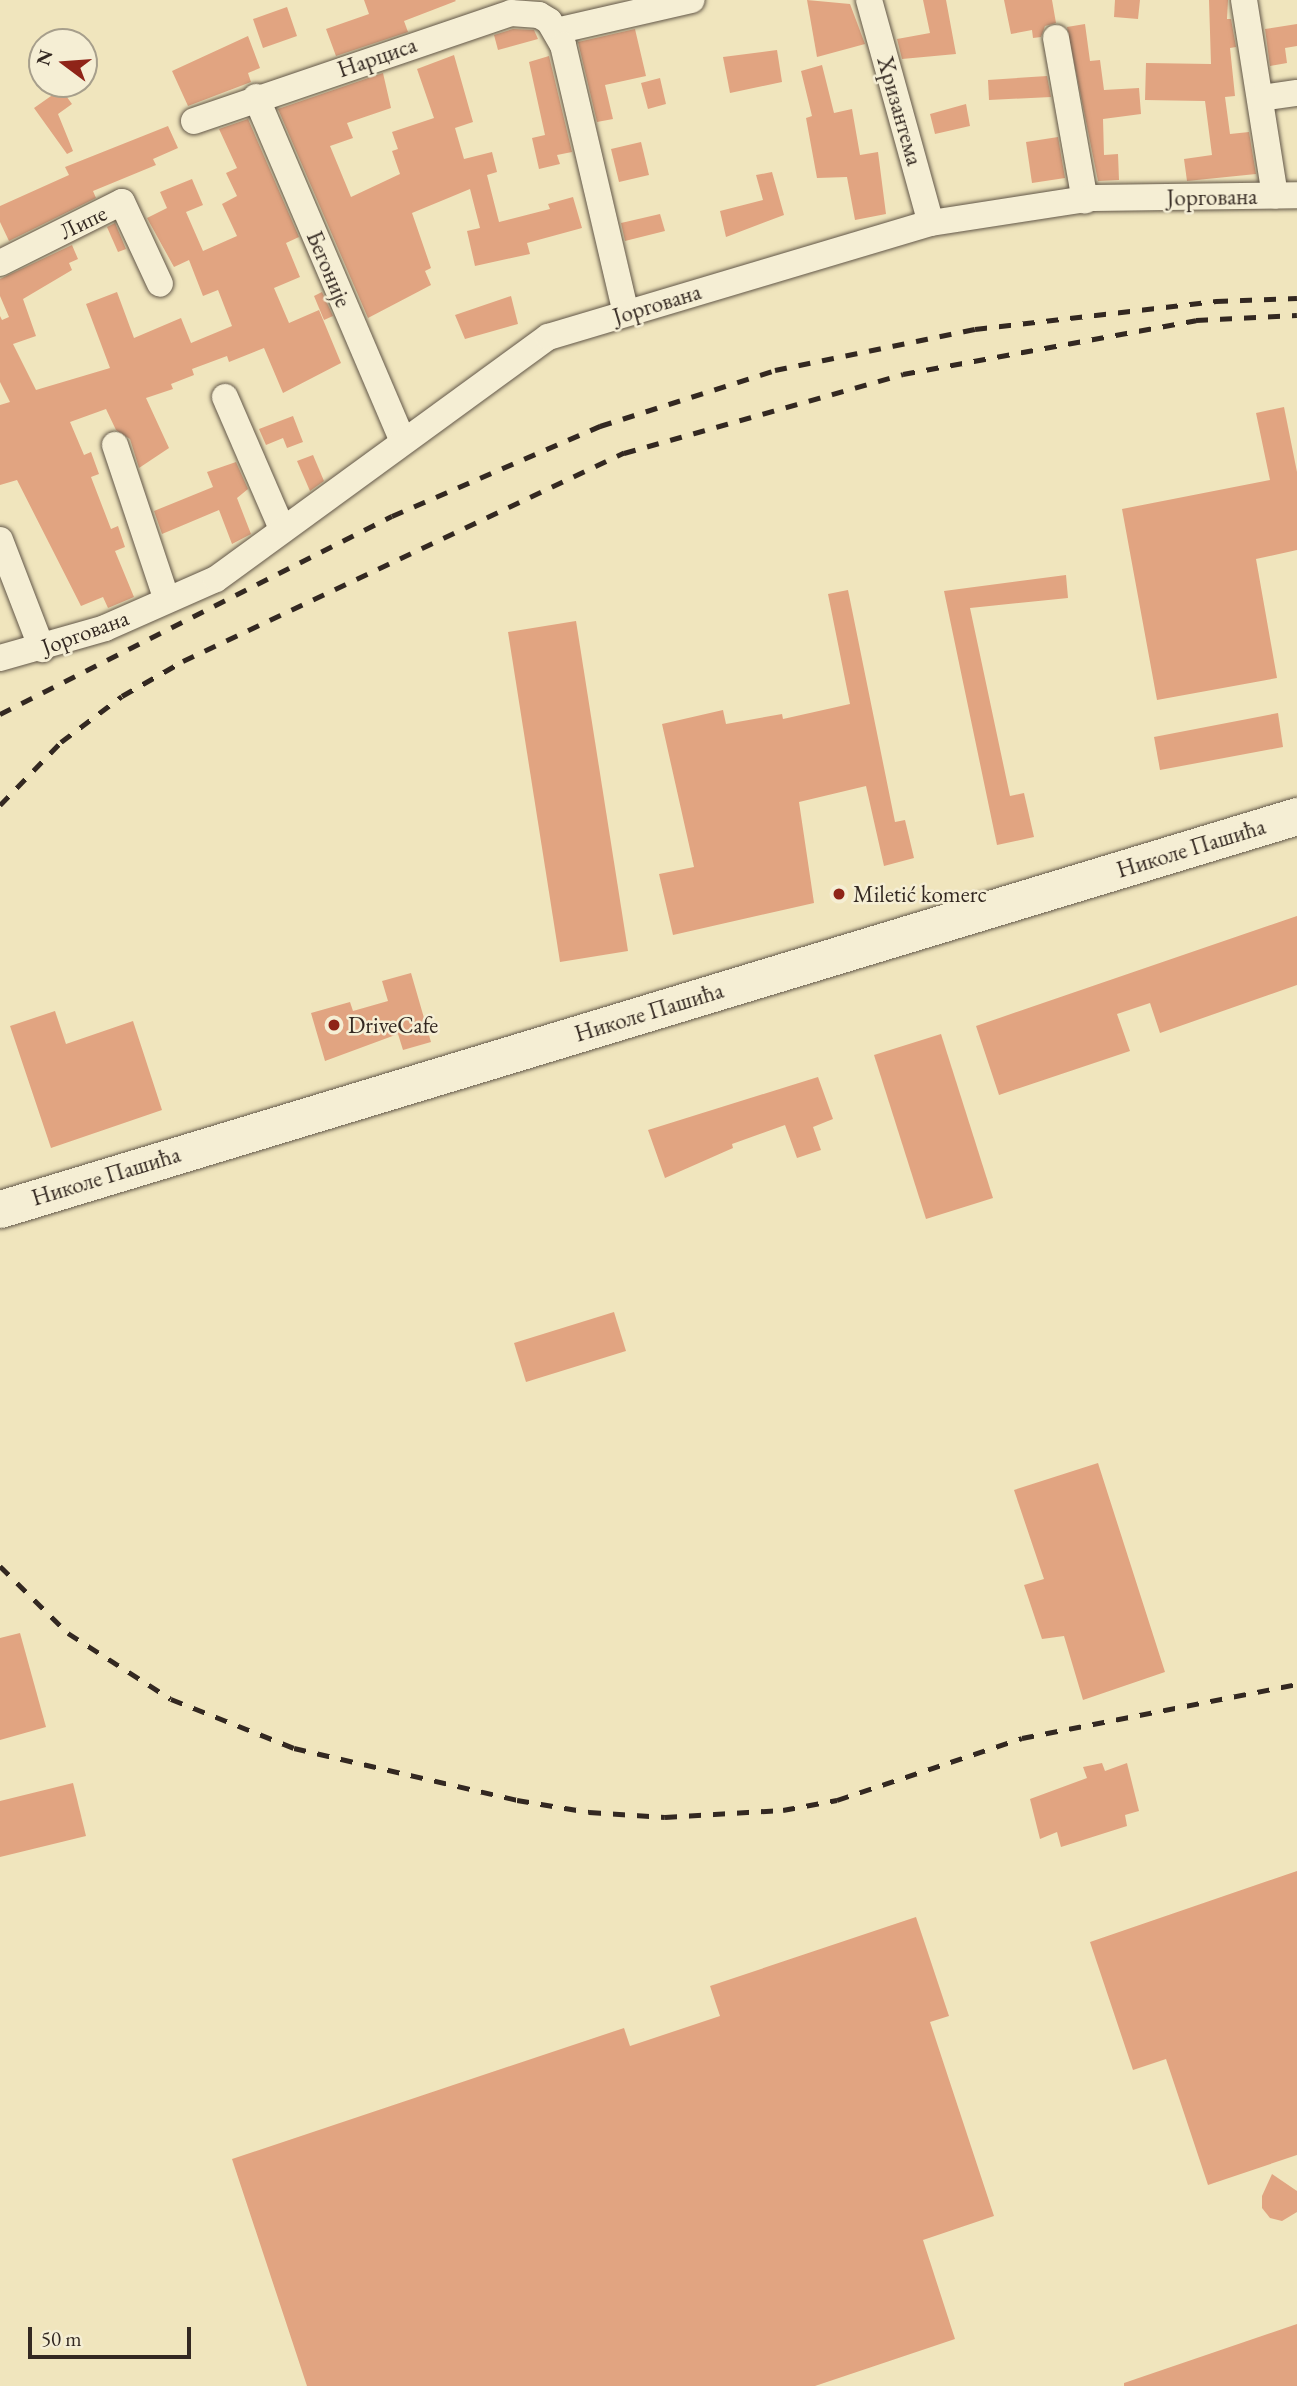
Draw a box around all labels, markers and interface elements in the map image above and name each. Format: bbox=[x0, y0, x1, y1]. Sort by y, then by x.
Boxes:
north arrow bbox=[28, 28, 98, 98]
street label: Нарциса bbox=[334, 31, 420, 83]
text: N bbox=[30, 47, 58, 68]
street label: Хризантема bbox=[871, 53, 929, 169]
street label: Јоргована bbox=[1166, 182, 1258, 212]
street label: Липе bbox=[55, 199, 111, 245]
street label: Бегоније bbox=[301, 227, 357, 311]
street label: Јоргована bbox=[610, 278, 704, 330]
street label: Јоргована bbox=[38, 604, 132, 660]
street label: Николе Пашића bbox=[1113, 812, 1269, 884]
place label: Miletić komerc bbox=[853, 880, 987, 908]
marker: Miletić komerc bbox=[831, 886, 847, 902]
street label: Николе Пашића bbox=[571, 976, 727, 1048]
place label: DriveCafe bbox=[348, 1011, 438, 1039]
marker: DriveCafe bbox=[326, 1017, 342, 1033]
street label: Николе Пашића bbox=[28, 1140, 184, 1212]
scale bar bbox=[32, 2312, 194, 2356]
text: 50 m bbox=[41, 2325, 82, 2352]

